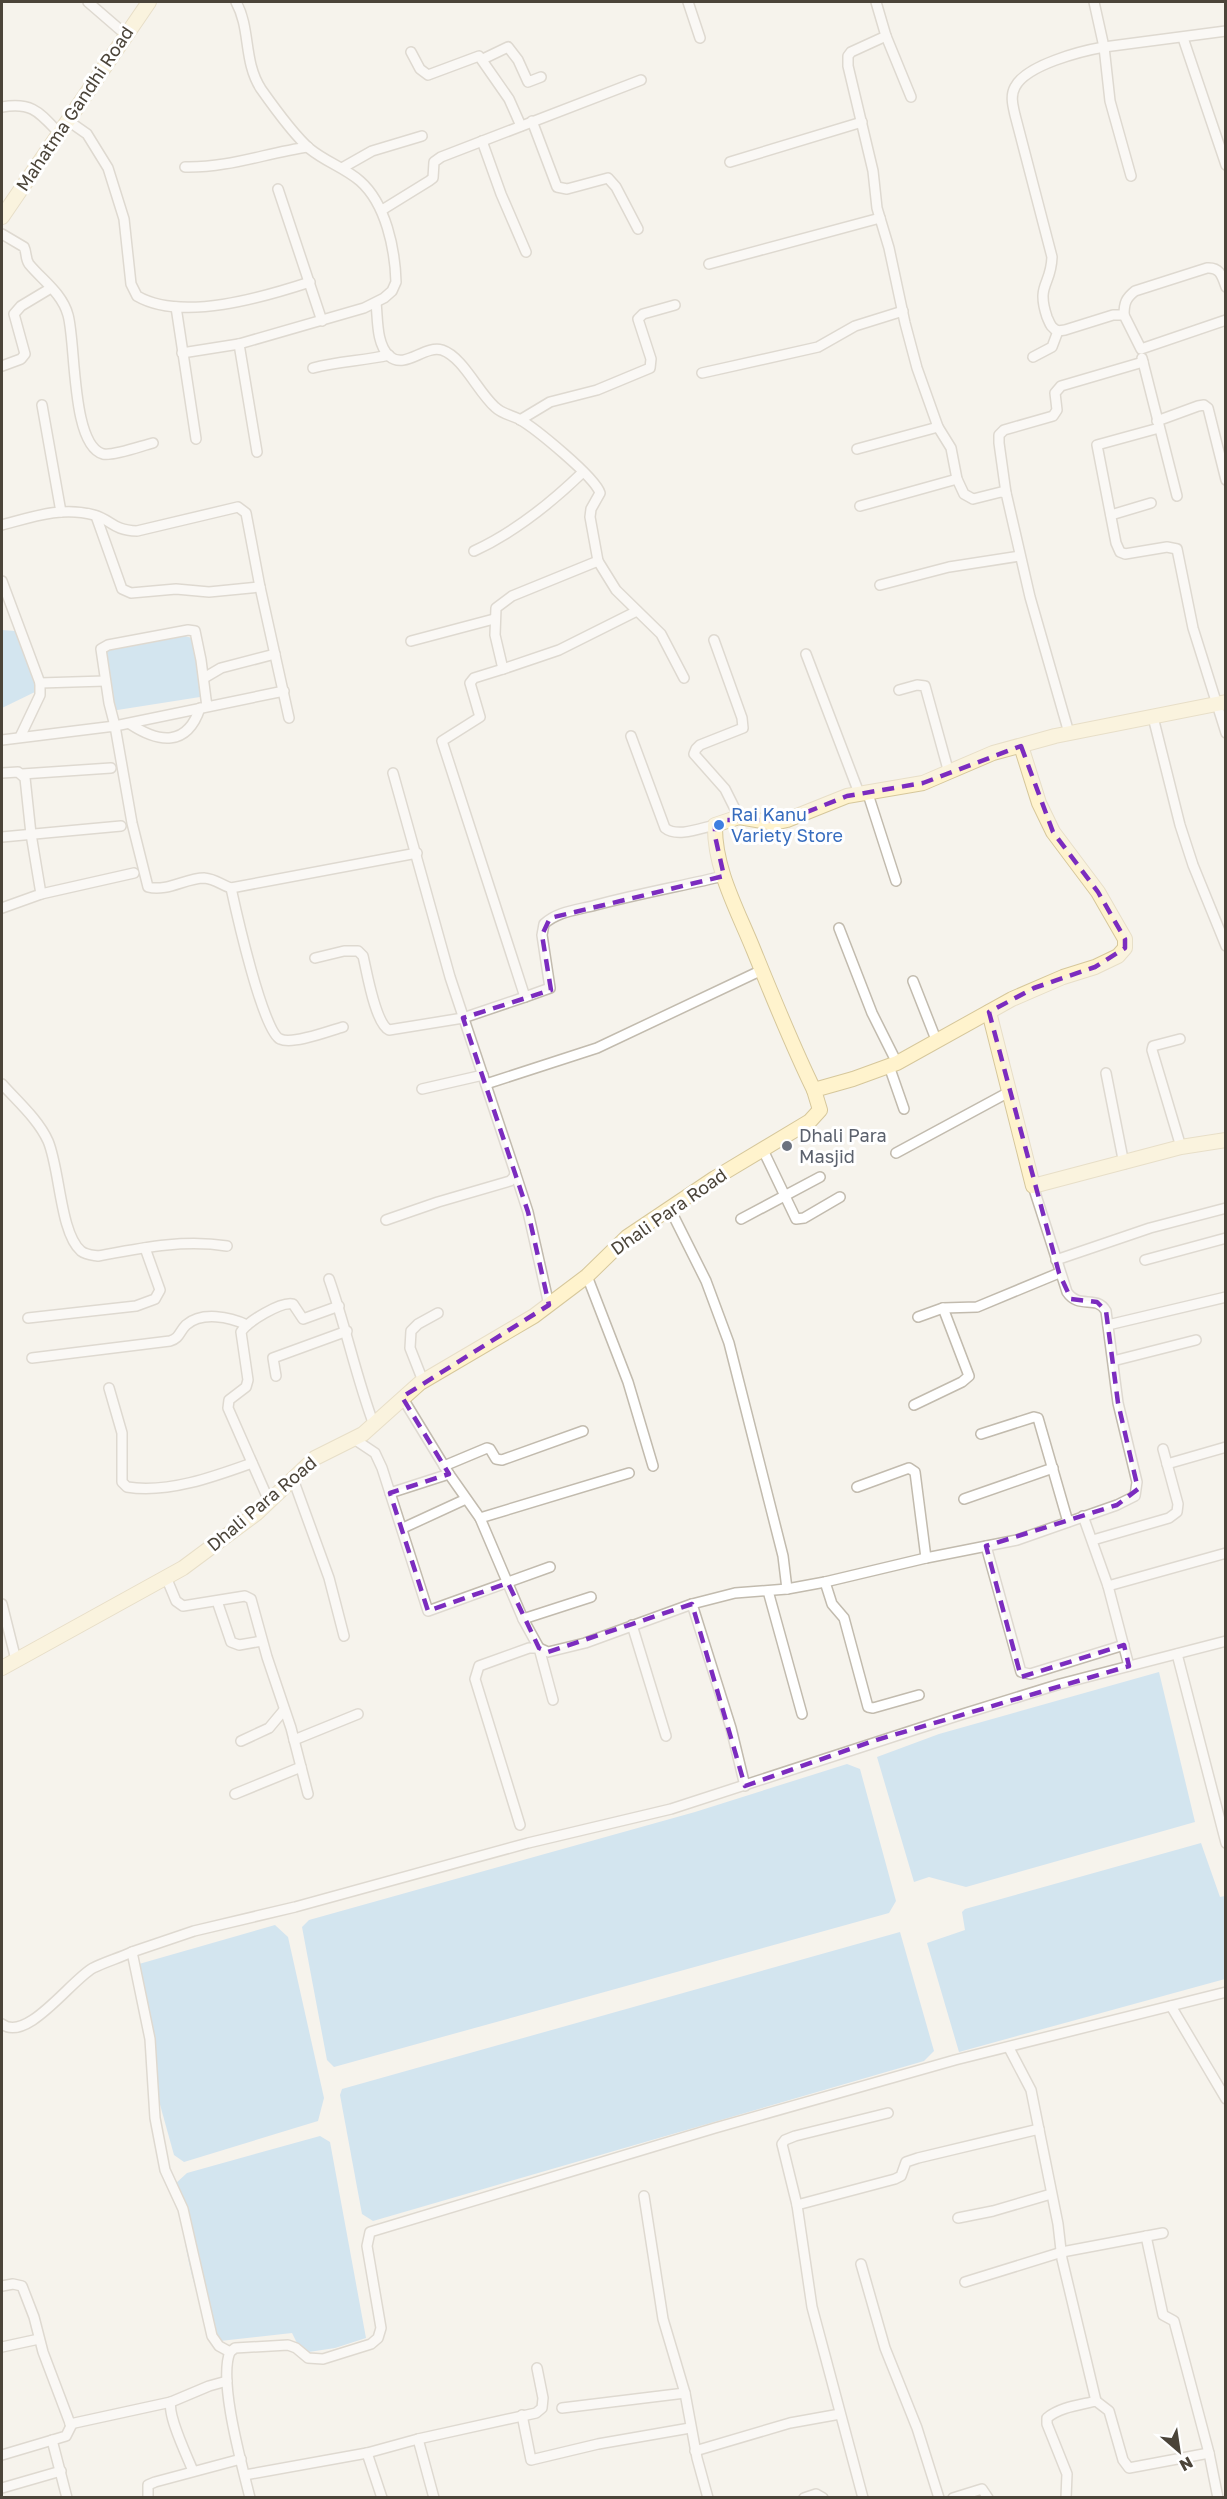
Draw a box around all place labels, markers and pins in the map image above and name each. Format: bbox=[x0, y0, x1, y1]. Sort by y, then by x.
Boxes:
place label: Rai Kanu Variety Store bbox=[731, 803, 843, 846]
marker: Rai Kanu Variety Store bbox=[712, 818, 726, 832]
place label: Dhali Para Masjid bbox=[799, 1124, 887, 1167]
marker: Dhali Para Masjid bbox=[780, 1139, 794, 1153]

